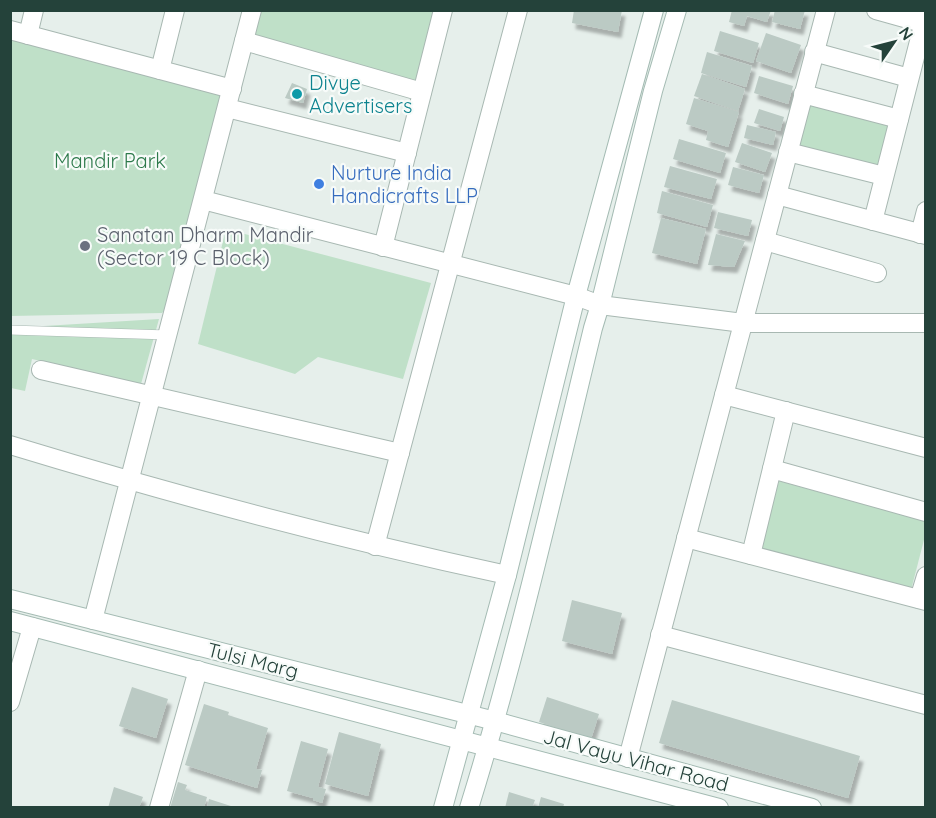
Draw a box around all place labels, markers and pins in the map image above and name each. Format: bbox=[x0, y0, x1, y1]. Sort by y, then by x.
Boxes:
place label: Divye Advertisers bbox=[309, 70, 412, 118]
marker: Divye Advertisers bbox=[290, 87, 304, 101]
place label: Nurture India Handicrafts LLP bbox=[331, 160, 478, 208]
marker: Nurture India Handicrafts LLP bbox=[312, 177, 326, 191]
place label: Sanatan Dharm Mandir (Sector 19 C Block) bbox=[97, 222, 314, 270]
marker: Sanatan Dharm Mandir (Sector 19 C Block) bbox=[78, 239, 92, 253]

